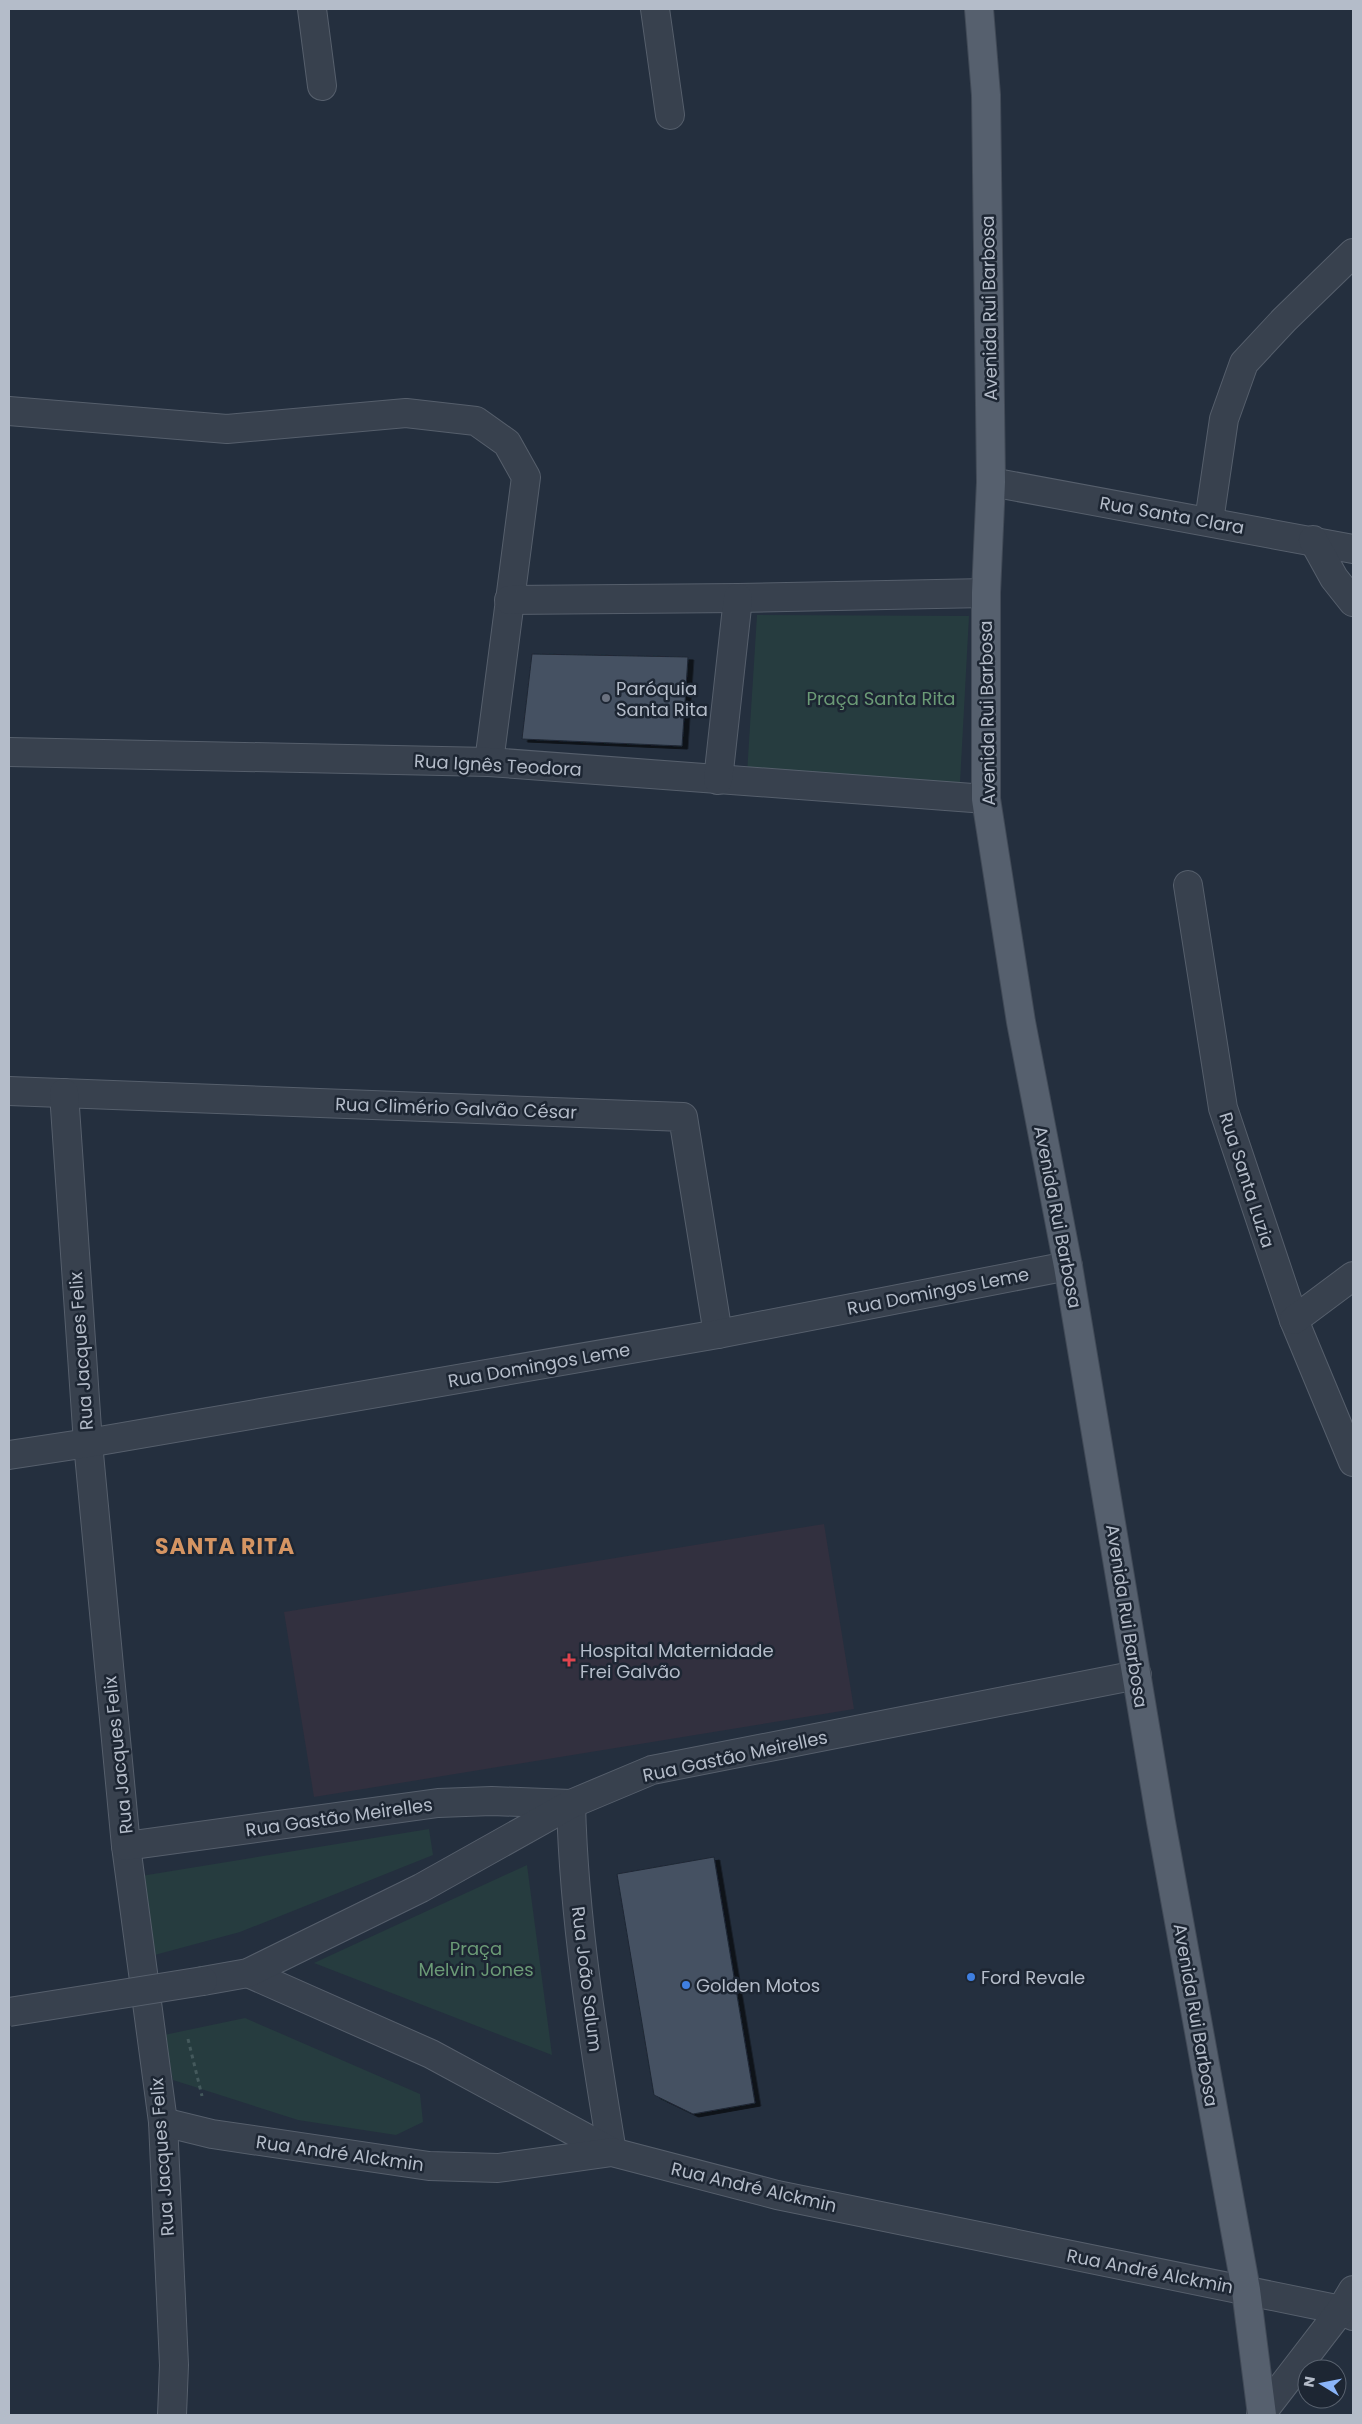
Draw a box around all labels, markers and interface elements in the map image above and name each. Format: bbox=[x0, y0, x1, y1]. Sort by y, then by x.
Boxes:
street label: Avenida Rui Barbosa bbox=[975, 215, 1003, 401]
street label: Rua Santa Clara bbox=[1098, 490, 1246, 540]
street label: Avenida Rui Barbosa bbox=[973, 620, 1001, 806]
place label: Paróquia Santa Rita bbox=[616, 676, 708, 722]
park label: Praça Santa Rita bbox=[806, 686, 956, 711]
marker: Paróquia Santa Rita bbox=[600, 692, 612, 704]
street label: Rua Ignês Teodora bbox=[414, 748, 582, 782]
street label: Rua Climério Galvão César bbox=[335, 1091, 578, 1125]
street label: Rua Santa Luzia bbox=[1213, 1109, 1281, 1251]
street label: Avenida Rui Barbosa bbox=[1028, 1124, 1088, 1310]
street label: Rua Domingos Leme bbox=[845, 1261, 1031, 1321]
street label: Rua Jacques Felix bbox=[63, 1271, 99, 1431]
street label: Rua Domingos Leme bbox=[446, 1337, 632, 1393]
street label: Avenida Rui Barbosa bbox=[1100, 1523, 1154, 1709]
district label: SANTA RITA bbox=[155, 1531, 295, 1562]
place label: Hospital Maternidade Frei Galvão bbox=[580, 1638, 774, 1684]
marker: Hospital Maternidade Frei Galvão bbox=[562, 1653, 576, 1667]
street label: Rua Jacques Felix bbox=[97, 1674, 139, 1835]
street label: Rua Gastão Meirelles bbox=[640, 1724, 830, 1788]
street label: Rua Gastão Meirelles bbox=[244, 1792, 434, 1842]
street label: Rua João Salum bbox=[566, 1905, 608, 2053]
street label: Avenida Rui Barbosa bbox=[1168, 1922, 1224, 2108]
park label: Praça Melvin Jones bbox=[418, 1936, 534, 1982]
place label: Ford Revale bbox=[981, 1965, 1085, 1990]
marker: Ford Revale bbox=[965, 1971, 977, 1983]
place label: Golden Motos bbox=[696, 1973, 820, 1998]
marker: Golden Motos bbox=[680, 1979, 692, 1991]
street label: Rua Jacques Felix bbox=[144, 2077, 180, 2237]
street label: Rua André Alckmin bbox=[254, 2129, 426, 2177]
street label: Rua André Alckmin bbox=[669, 2156, 839, 2218]
street label: Rua André Alckmin bbox=[1065, 2243, 1235, 2299]
north arrow bbox=[1297, 2359, 1347, 2409]
text: N bbox=[1298, 2375, 1320, 2389]

